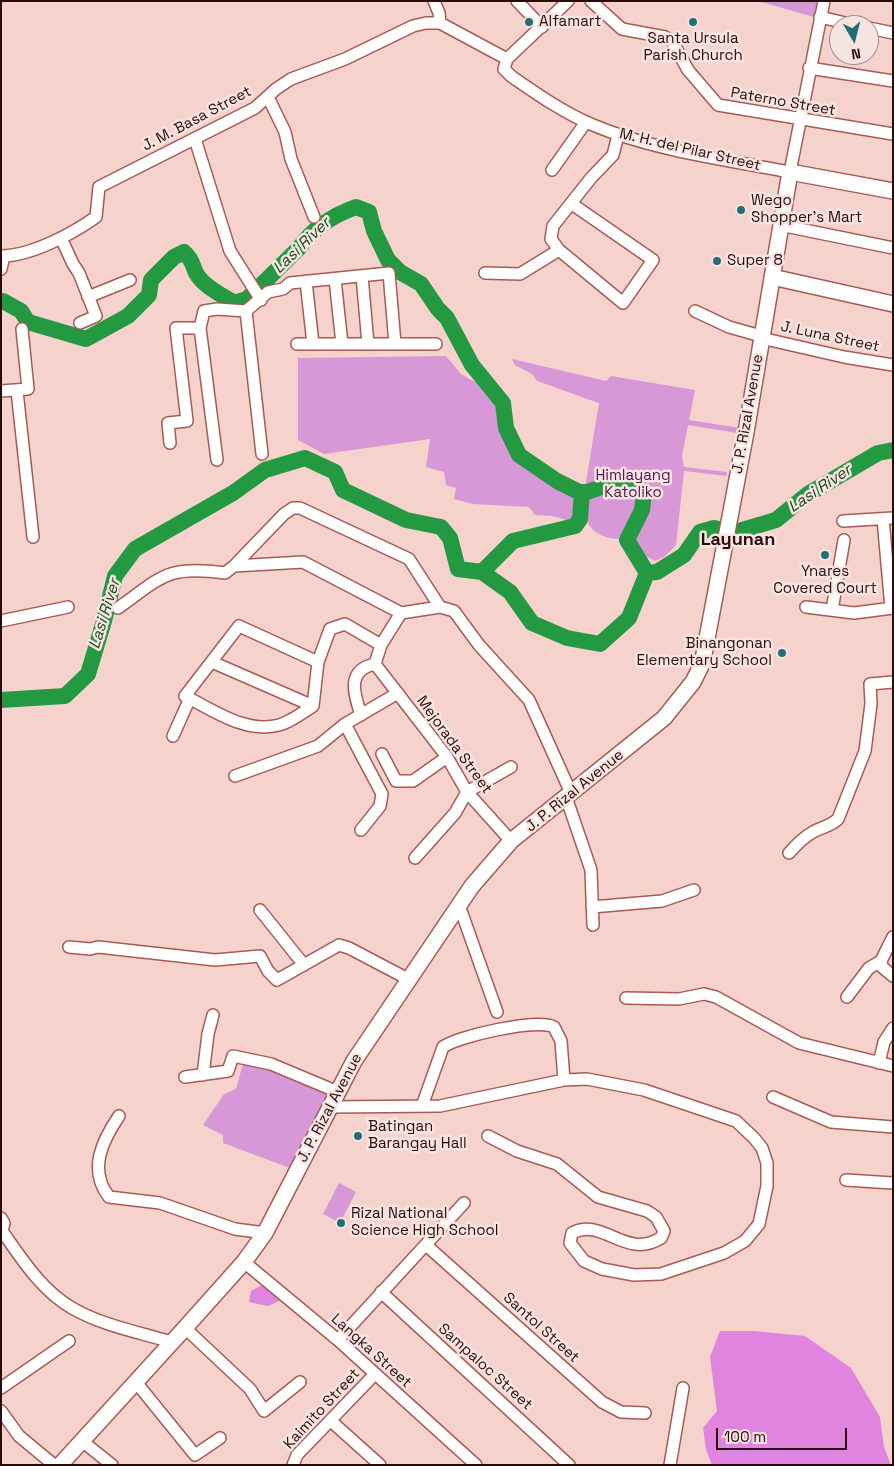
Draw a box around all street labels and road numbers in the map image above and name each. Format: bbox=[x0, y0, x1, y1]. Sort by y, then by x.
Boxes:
street label: J. M. Basa Street bbox=[139, 83, 255, 155]
street label: Paterno Street bbox=[729, 84, 837, 120]
street label: M. H. del Pilar Street bbox=[618, 125, 762, 175]
street label: J. Luna Street bbox=[779, 318, 881, 356]
street label: J. P. Rizal Avenue bbox=[729, 353, 767, 475]
street label: Mejorada Street bbox=[412, 693, 496, 797]
street label: J. P. Rizal Avenue bbox=[522, 746, 628, 836]
street label: J. P. Rizal Avenue bbox=[294, 1050, 366, 1166]
street label: Santol Street bbox=[499, 1289, 583, 1367]
street label: Langka Street bbox=[327, 1310, 415, 1392]
street label: Sampaloc Street bbox=[434, 1320, 536, 1414]
street label: Kaimito Street bbox=[280, 1365, 364, 1453]

